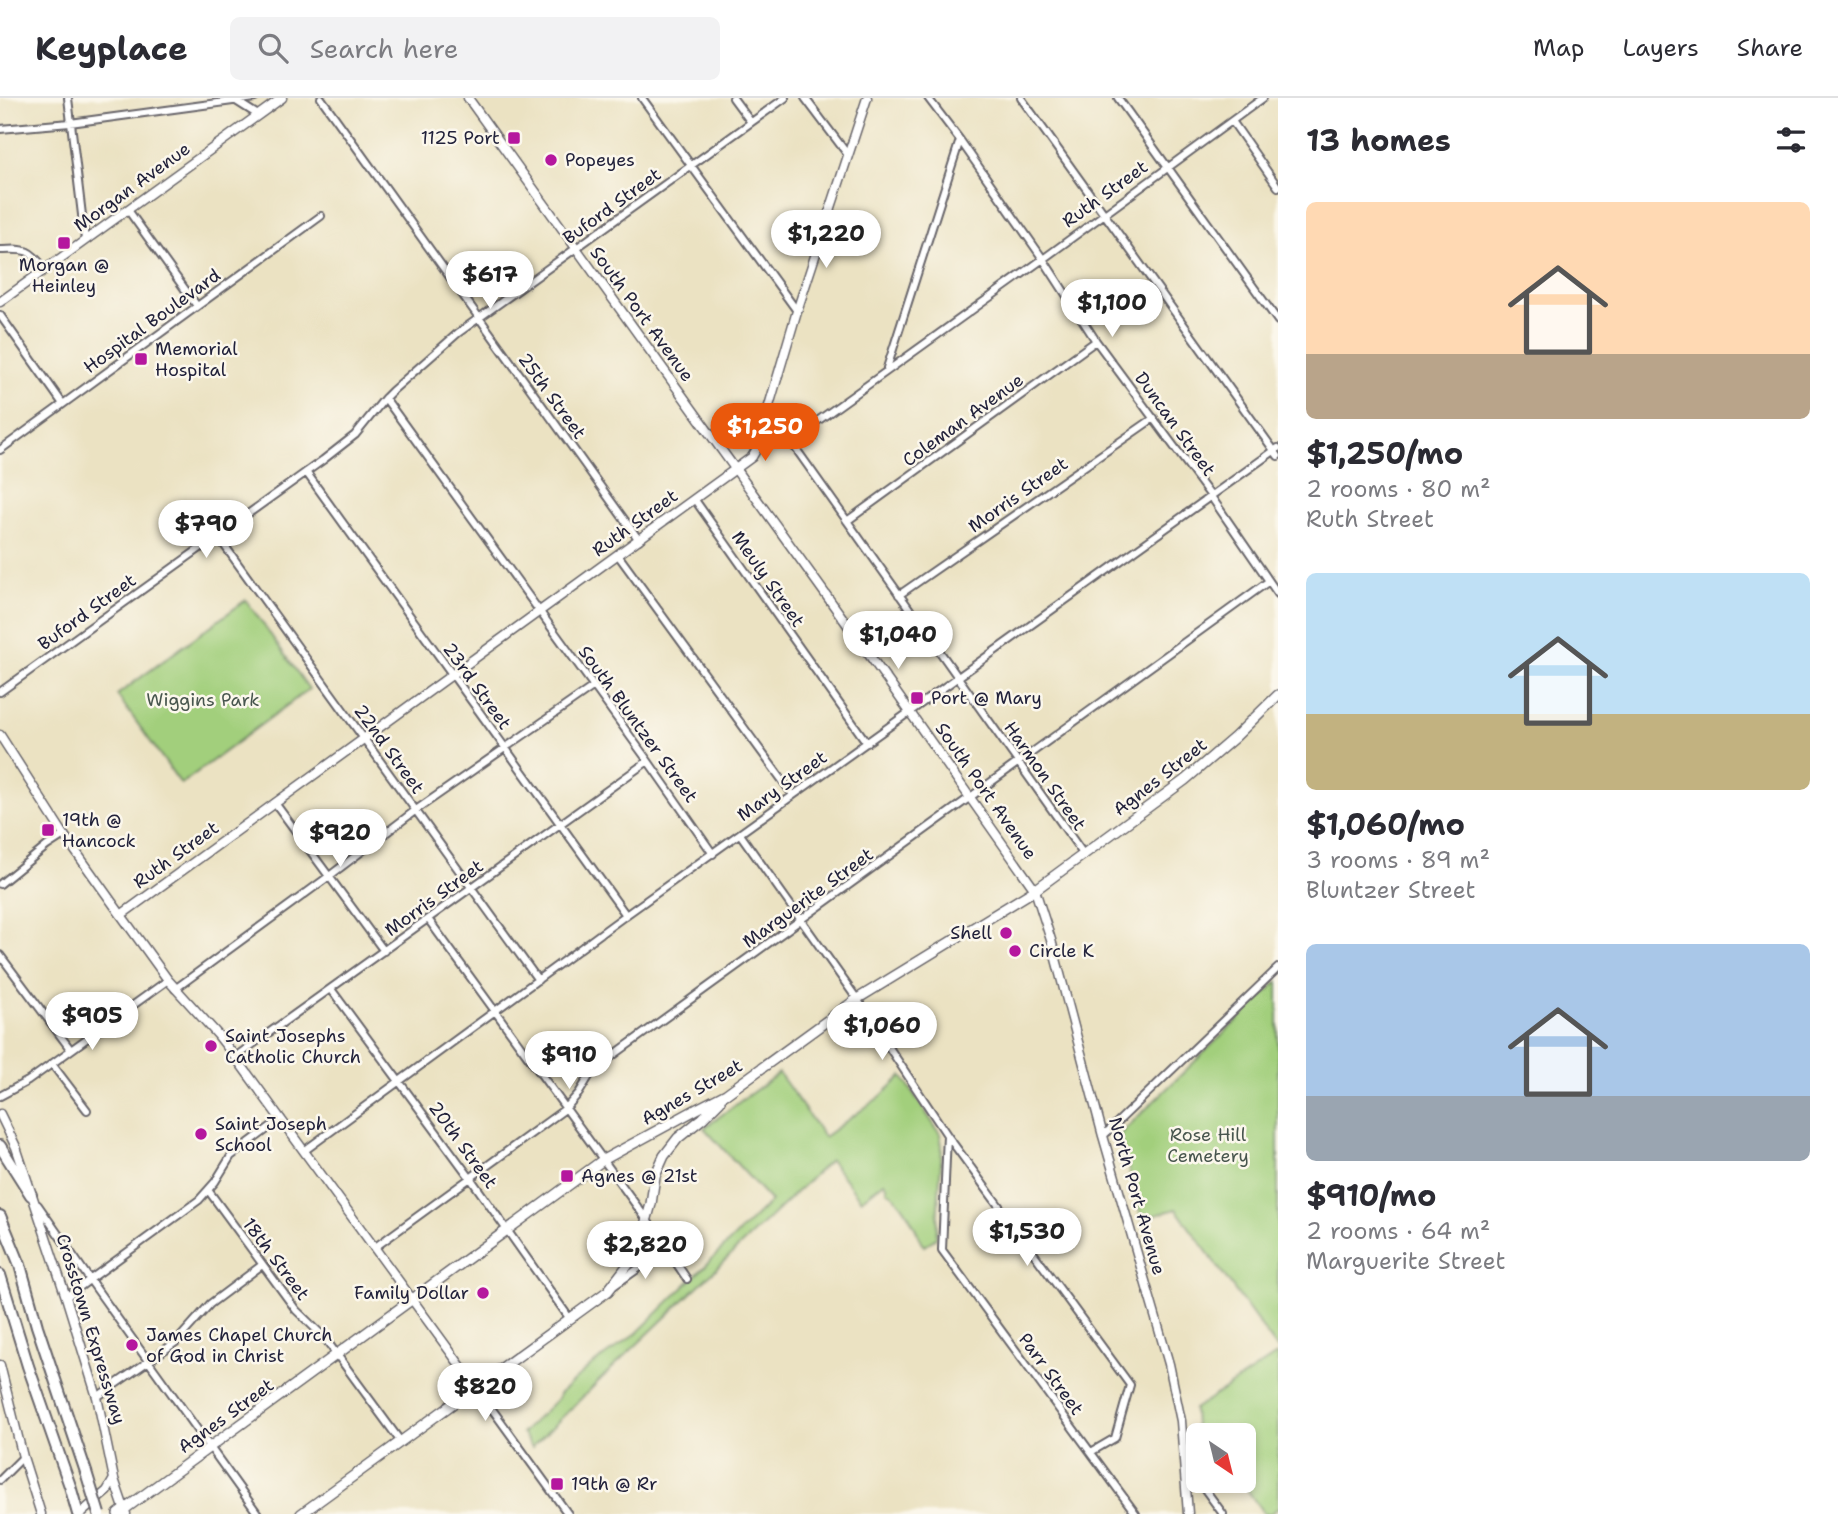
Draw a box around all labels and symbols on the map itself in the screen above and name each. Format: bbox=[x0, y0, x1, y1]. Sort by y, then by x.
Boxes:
place label: 1125 Port bbox=[421, 126, 500, 150]
marker: 1125 Port bbox=[506, 130, 522, 146]
street label: Morgan Avenue bbox=[69, 137, 195, 237]
place label: Popeyes bbox=[565, 148, 635, 172]
marker: Popeyes bbox=[543, 152, 559, 168]
street label: Ruth Street bbox=[1057, 155, 1153, 233]
street label: Buford Street bbox=[558, 162, 666, 250]
pin: $1,220 bbox=[769, 211, 883, 270]
marker: Morgan @ Heinley bbox=[56, 235, 72, 251]
street label: South Port Avenue bbox=[585, 241, 699, 387]
pin: $617 bbox=[449, 252, 531, 311]
place label: Morgan @ Heinley bbox=[19, 253, 109, 298]
street label: Hospital Boulevard bbox=[79, 263, 225, 379]
pin: $1,100 bbox=[1055, 280, 1169, 339]
place label: Memorial Hospital bbox=[155, 337, 238, 382]
street label: 25th Street bbox=[513, 348, 592, 444]
marker: Memorial Hospital bbox=[133, 351, 149, 367]
street label: Duncan Street bbox=[1129, 367, 1221, 481]
street label: Coleman Avenue bbox=[898, 368, 1028, 472]
pin: $1,250 bbox=[708, 404, 822, 463]
street label: Morris Street bbox=[963, 452, 1073, 538]
street label: Ruth Street bbox=[587, 484, 683, 562]
pin: $790 bbox=[165, 500, 247, 560]
street label: Meuly Street bbox=[726, 526, 810, 632]
street label: Buford Street bbox=[33, 568, 141, 656]
pin: $1,040 bbox=[841, 612, 955, 671]
street label: 23rd Street bbox=[437, 638, 517, 734]
street label: South Bluntzer Street bbox=[573, 641, 703, 807]
place label: Port @ Mary bbox=[931, 686, 1042, 710]
park label: Wiggins Park bbox=[146, 688, 260, 712]
marker: Port @ Mary bbox=[909, 690, 925, 706]
street label: 22nd Street bbox=[348, 699, 430, 799]
street label: Harmon Street bbox=[998, 717, 1092, 835]
street label: South Port Avenue bbox=[930, 718, 1042, 864]
street label: Agnes Street bbox=[1108, 733, 1212, 821]
street label: Mary Street bbox=[732, 745, 832, 827]
place label: 19th @ Hancock bbox=[62, 808, 136, 853]
pin: $920 bbox=[299, 810, 381, 869]
street label: Ruth Street bbox=[128, 816, 224, 894]
marker: 19th @ Hancock bbox=[40, 822, 56, 838]
street label: Marguerite Street bbox=[738, 842, 878, 954]
street label: Morris Street bbox=[380, 854, 488, 942]
place label: Shell bbox=[950, 921, 993, 945]
marker: Shell bbox=[998, 925, 1014, 941]
place label: Circle K bbox=[1029, 939, 1095, 963]
marker: Circle K bbox=[1007, 943, 1023, 959]
pin: $905 bbox=[51, 992, 133, 1052]
pin: $1,060 bbox=[825, 1002, 939, 1062]
place label: Saint Josephs Catholic Church bbox=[225, 1024, 361, 1069]
pin: $910 bbox=[528, 1032, 610, 1091]
marker: Saint Josephs Catholic Church bbox=[203, 1038, 219, 1054]
street label: Agnes Street bbox=[637, 1053, 747, 1131]
street label: 20th Street bbox=[423, 1096, 503, 1194]
place label: Saint Joseph School bbox=[215, 1112, 327, 1157]
street label: North Port Avenue bbox=[1103, 1114, 1171, 1278]
park label: Rose Hill Cemetery bbox=[1167, 1123, 1249, 1168]
marker: Saint Joseph School bbox=[193, 1126, 209, 1142]
place label: Agnes @ 21st bbox=[581, 1164, 698, 1188]
marker: Agnes @ 21st bbox=[559, 1168, 575, 1184]
pin: $1,530 bbox=[970, 1208, 1084, 1268]
street label: 18th Street bbox=[237, 1213, 315, 1305]
pin: $2,820 bbox=[588, 1222, 702, 1281]
street label: Crosstown Expressway bbox=[51, 1231, 131, 1427]
place label: Family Dollar bbox=[354, 1281, 469, 1305]
marker: Family Dollar bbox=[475, 1285, 491, 1301]
place label: James Chapel Church of God in Christ bbox=[146, 1323, 332, 1368]
street label: Parr Street bbox=[1013, 1328, 1089, 1420]
marker: James Chapel Church of God in Christ bbox=[124, 1337, 140, 1353]
pin: $820 bbox=[444, 1364, 526, 1423]
street label: Agnes Street bbox=[173, 1373, 279, 1459]
north arrow bbox=[1186, 1423, 1256, 1493]
place label: 19th @ Rr bbox=[571, 1472, 657, 1496]
marker: 19th @ Rr bbox=[549, 1476, 565, 1492]

